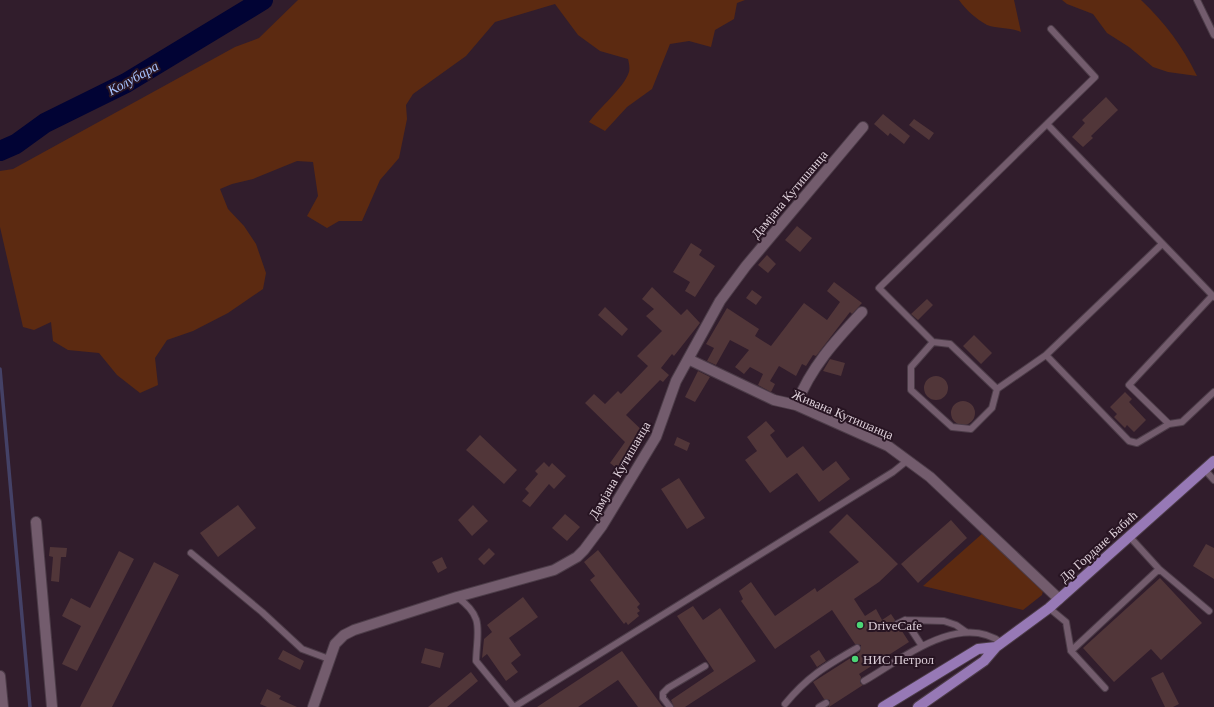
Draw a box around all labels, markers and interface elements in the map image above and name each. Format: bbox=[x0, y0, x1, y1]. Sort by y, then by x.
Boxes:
water label: Колубара bbox=[104, 58, 161, 99]
street label: Дамјана Кутишанца bbox=[748, 147, 831, 241]
street label: Живана Кутишанца bbox=[790, 386, 896, 443]
street label: Дамјана Кутишанца bbox=[585, 418, 654, 522]
street label: Др Гордане Бабић bbox=[1056, 507, 1141, 585]
place label: DriveCafe bbox=[868, 618, 922, 633]
marker: DriveCafe bbox=[855, 620, 865, 630]
place label: НИС Петрол bbox=[863, 652, 935, 667]
marker: НИС Петрол bbox=[850, 654, 860, 664]

